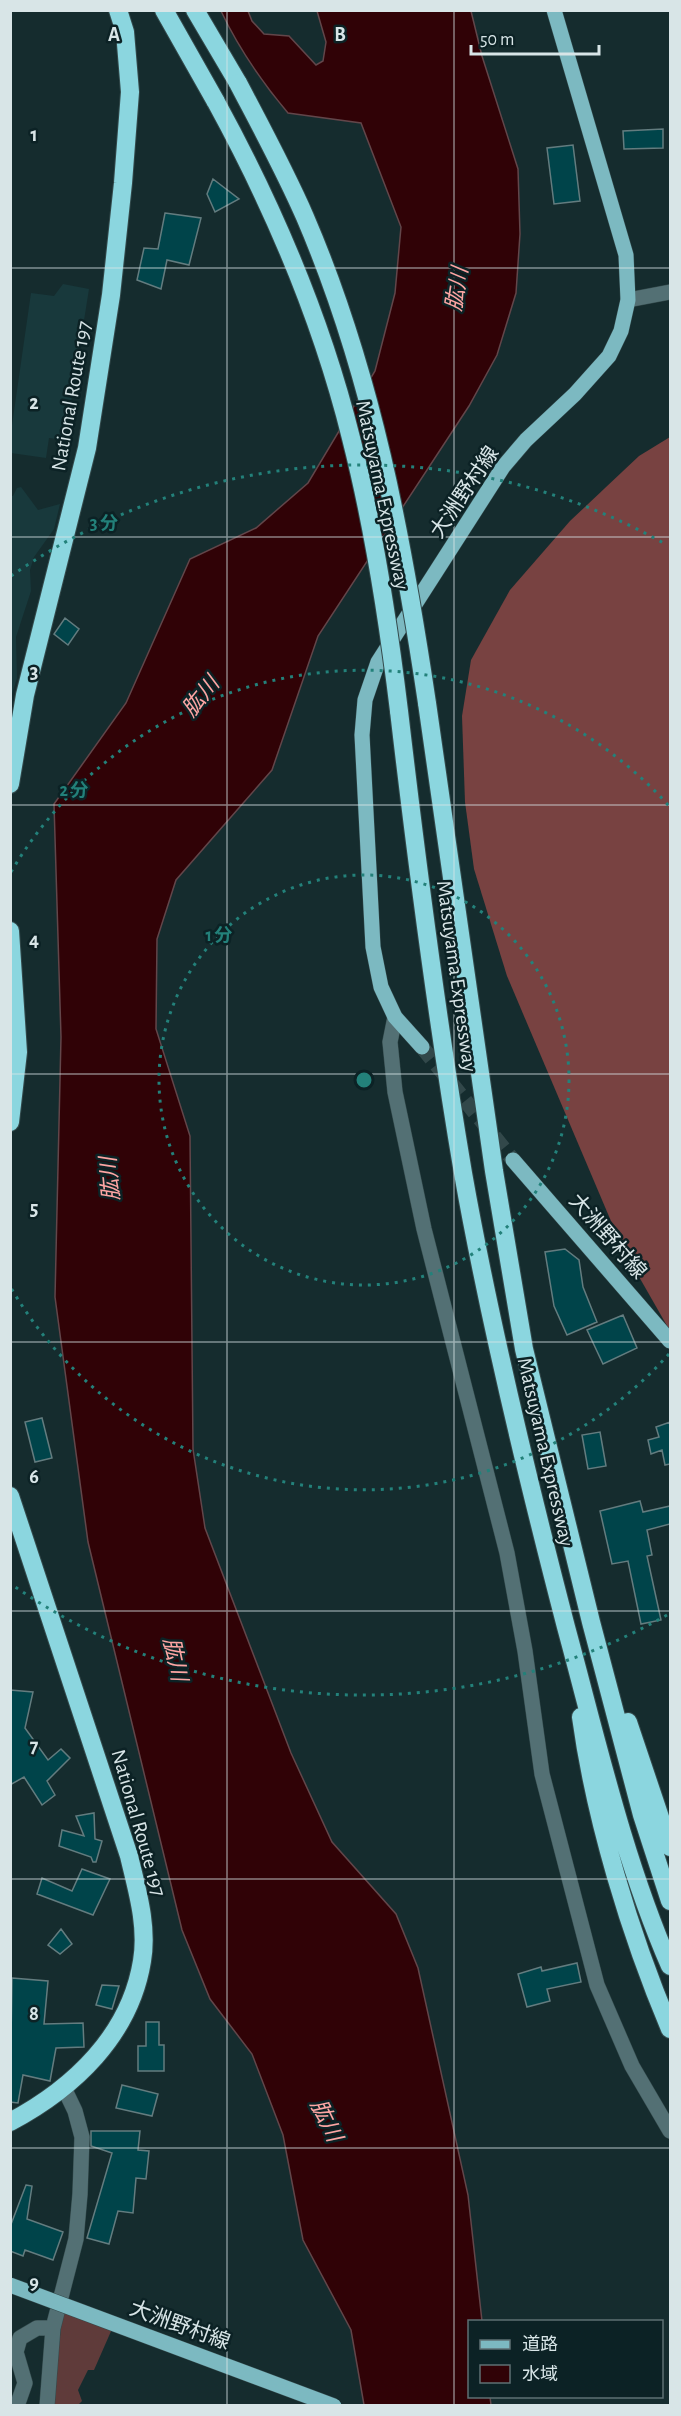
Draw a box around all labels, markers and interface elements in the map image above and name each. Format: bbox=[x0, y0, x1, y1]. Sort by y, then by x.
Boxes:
scale bar bbox=[471, 18, 598, 56]
text: A bbox=[108, 25, 120, 45]
text: B bbox=[334, 25, 346, 45]
text: 50 m bbox=[480, 31, 514, 49]
text: 1 bbox=[30, 125, 38, 145]
water label: 肱川 bbox=[442, 264, 472, 313]
street label: National Route 197 bbox=[48, 319, 95, 473]
text: 2 bbox=[29, 393, 39, 413]
street label: Matsuyama Expressway bbox=[352, 399, 413, 592]
street label: 大洲野村線 bbox=[426, 442, 502, 542]
text: 3 分 bbox=[90, 513, 118, 533]
text: 3 bbox=[30, 662, 38, 682]
water label: 肱川 bbox=[178, 670, 224, 721]
text: 2 分 bbox=[59, 780, 89, 800]
street label: Matsuyama Expressway bbox=[433, 879, 480, 1073]
text: 1 分 bbox=[205, 925, 233, 945]
text: 4 bbox=[29, 930, 39, 950]
centre of rings bbox=[354, 1070, 374, 1090]
water label: 肱川 bbox=[96, 1154, 123, 1202]
street label: 大洲野村線 bbox=[565, 1189, 651, 1283]
text: 5 bbox=[30, 1199, 38, 1219]
street label: Matsuyama Expressway bbox=[514, 1356, 577, 1549]
text: 6 bbox=[29, 1467, 39, 1487]
water label: 肱川 bbox=[160, 1635, 192, 1685]
text: 7 bbox=[30, 1736, 39, 1756]
street label: National Route 197 bbox=[107, 1747, 170, 1899]
text: 8 bbox=[29, 2004, 39, 2024]
water label: 肱川 bbox=[307, 2095, 347, 2147]
text: 9 bbox=[29, 2273, 39, 2293]
street label: 大洲野村線 bbox=[127, 2297, 233, 2353]
legend bbox=[468, 2320, 663, 2398]
text: 道路 bbox=[522, 2334, 558, 2354]
text: 水域 bbox=[522, 2365, 558, 2384]

